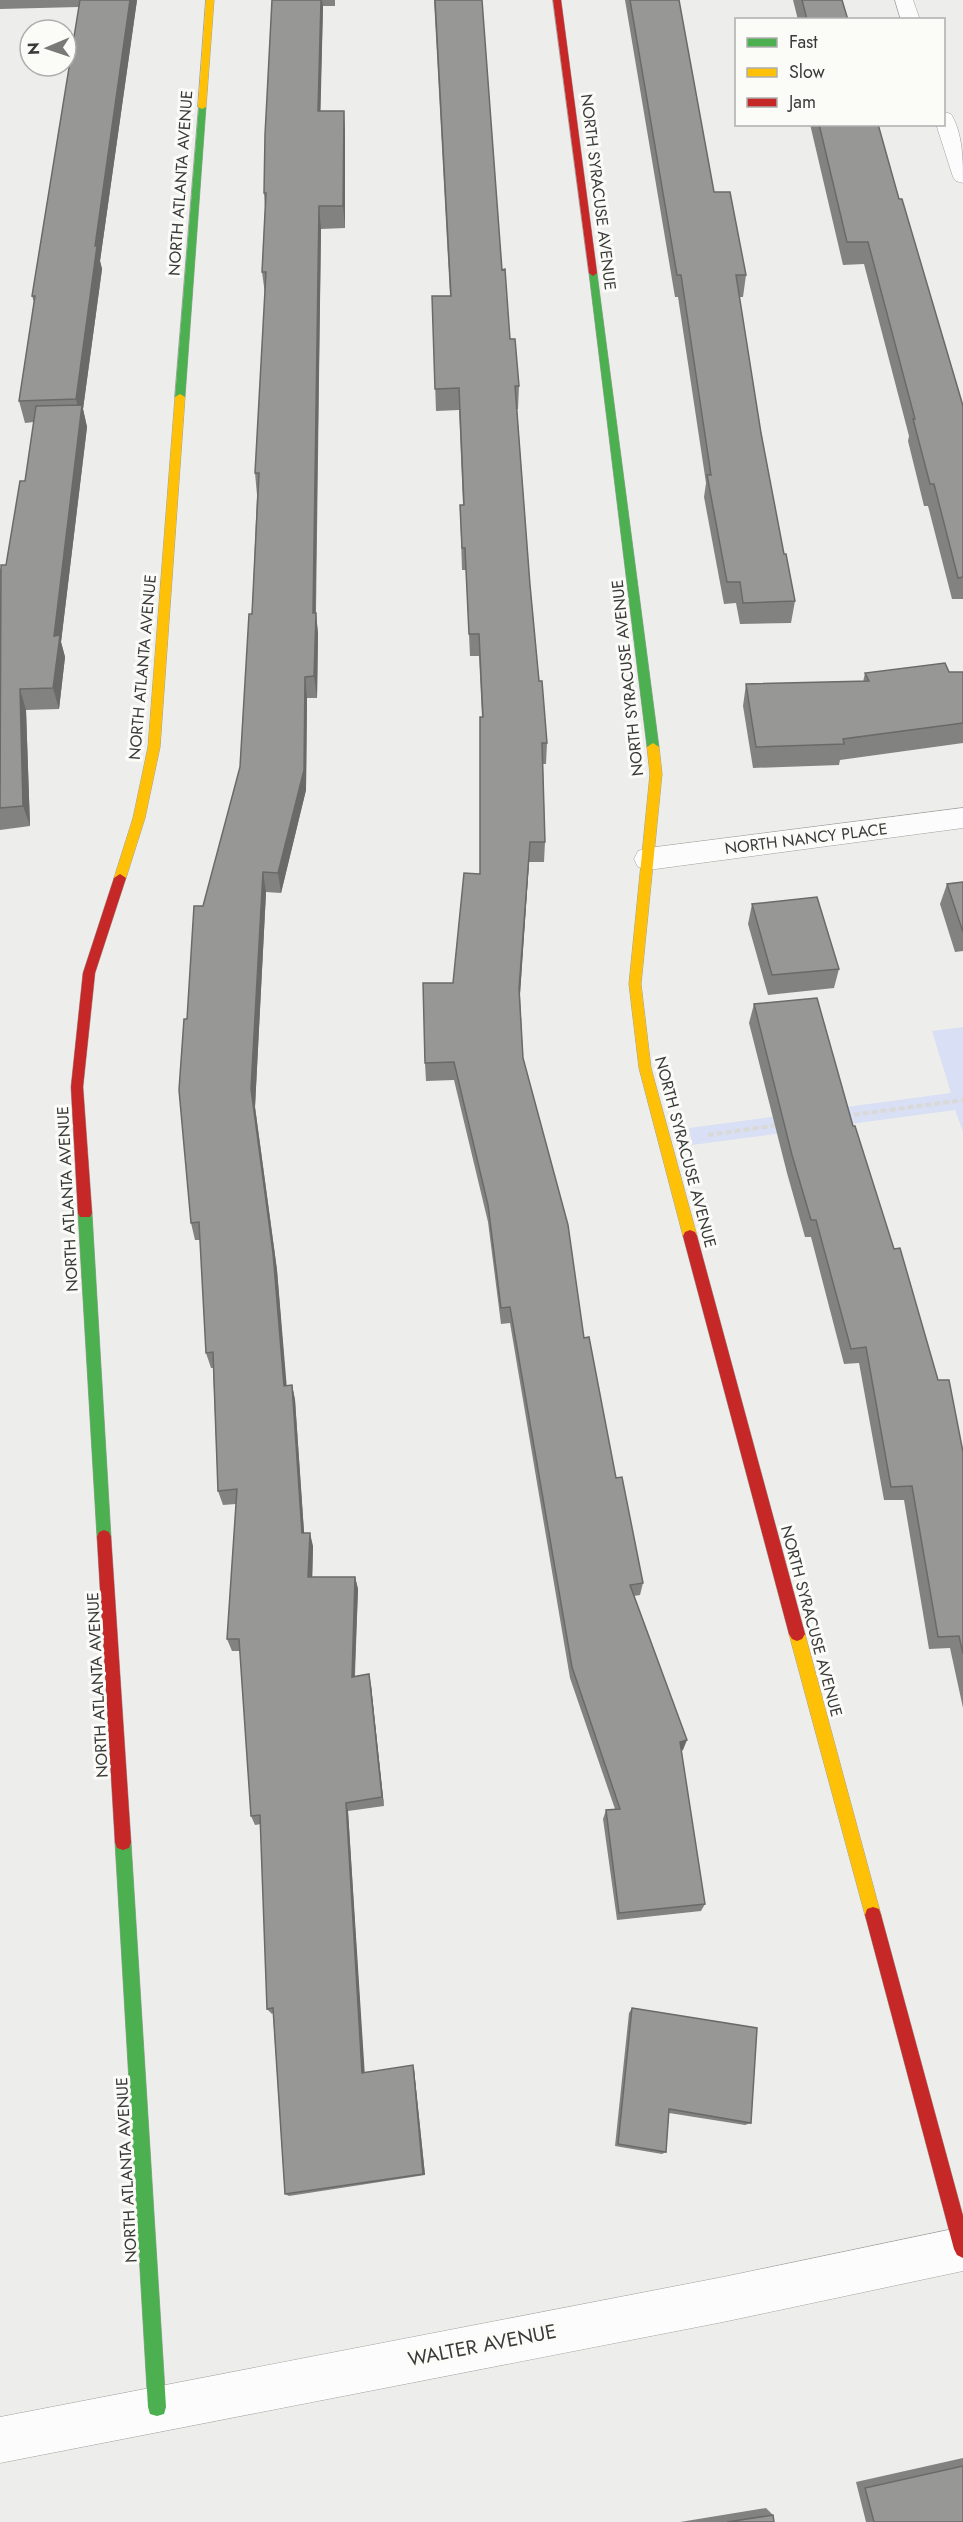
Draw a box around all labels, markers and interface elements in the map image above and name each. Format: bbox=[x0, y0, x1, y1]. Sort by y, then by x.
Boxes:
north arrow bbox=[18, 18, 78, 78]
legend bbox=[735, 18, 945, 126]
text: Fast bbox=[789, 29, 818, 55]
text: N bbox=[22, 42, 45, 55]
text: Slow bbox=[789, 59, 826, 85]
street label: NORTH ATLANTA AVENUE bbox=[163, 89, 198, 277]
text: Jam bbox=[787, 89, 816, 115]
street label: NORTH SYRACUSE AVENUE bbox=[575, 93, 622, 291]
street label: NORTH ATLANTA AVENUE bbox=[123, 573, 162, 761]
street label: NORTH SYRACUSE AVENUE bbox=[606, 579, 649, 777]
street label: NORTH NANCY PLACE bbox=[723, 817, 889, 860]
street label: NORTH SYRACUSE AVENUE bbox=[649, 1054, 722, 1250]
street label: NORTH ATLANTA AVENUE bbox=[51, 1106, 84, 1292]
street label: NORTH SYRACUSE AVENUE bbox=[775, 1523, 848, 1719]
street label: NORTH ATLANTA AVENUE bbox=[81, 1592, 114, 1778]
street label: NORTH ATLANTA AVENUE bbox=[110, 2077, 143, 2263]
street label: WALTER AVENUE bbox=[405, 2317, 559, 2374]

